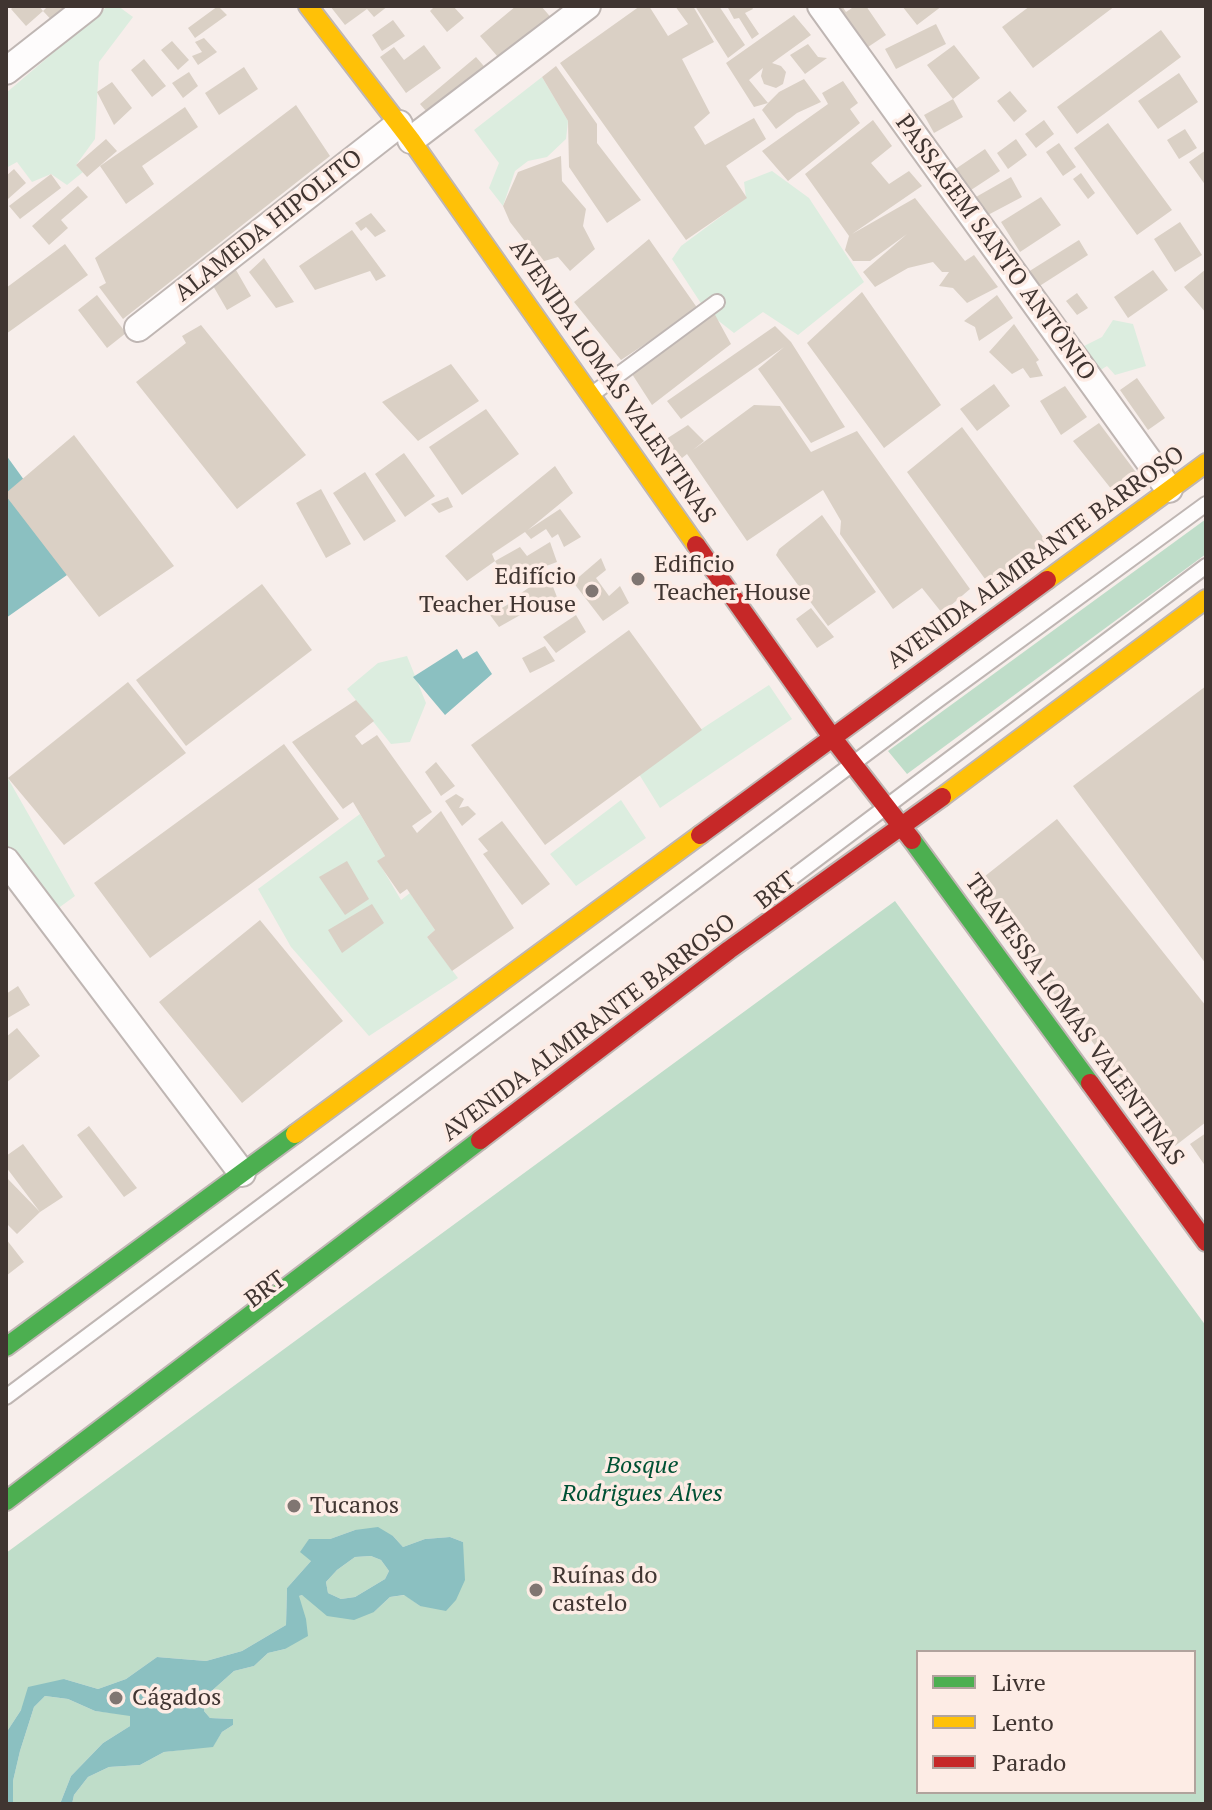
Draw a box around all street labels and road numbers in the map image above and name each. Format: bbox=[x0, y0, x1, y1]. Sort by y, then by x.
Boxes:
street label: PASSAGEM SANTO ANTÔNIO bbox=[889, 110, 1101, 386]
street label: ALAMEDA HIPOLITO bbox=[170, 144, 368, 308]
street label: AVENIDA LOMAS VALENTINAS bbox=[503, 235, 721, 529]
street label: AVENIDA ALMIRANTE BARROSO bbox=[882, 440, 1190, 676]
street label: BRT bbox=[750, 866, 802, 916]
street label: TRAVESSA LOMAS VALENTINAS bbox=[958, 868, 1190, 1172]
street label: AVENIDA ALMIRANTE BARROSO bbox=[436, 908, 742, 1148]
street label: BRT bbox=[240, 1265, 292, 1315]

